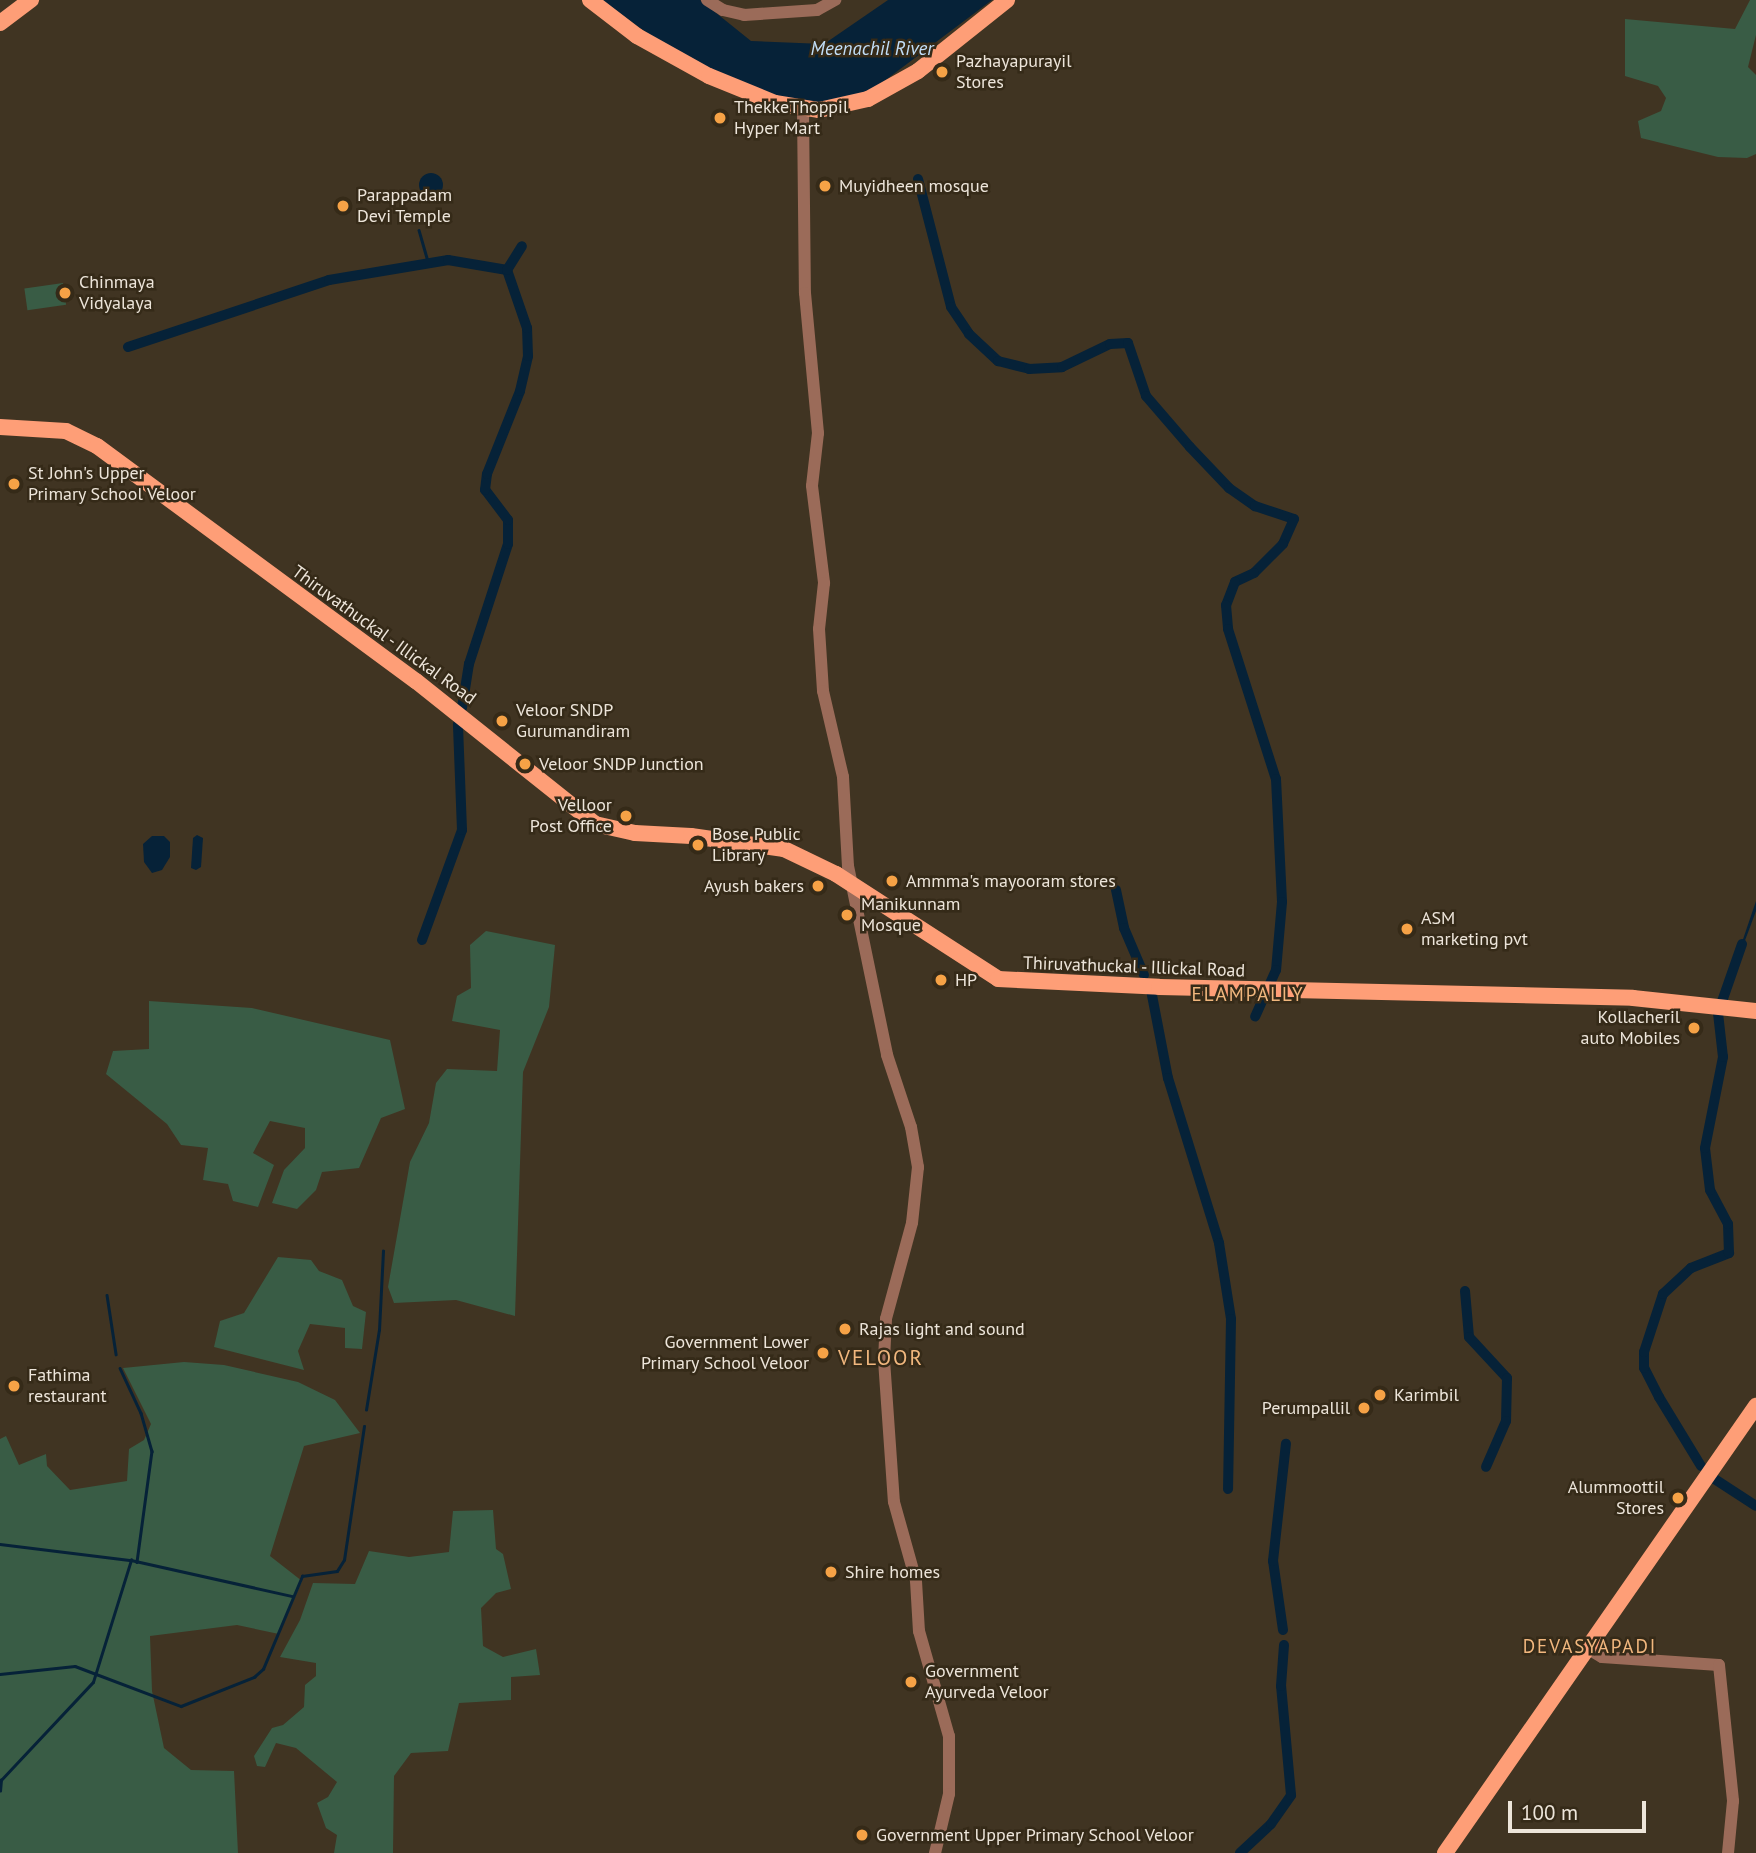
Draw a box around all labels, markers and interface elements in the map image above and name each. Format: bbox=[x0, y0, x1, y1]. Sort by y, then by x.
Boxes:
water label: Meenachil River bbox=[811, 38, 933, 60]
place label: Pazhayapurayil Stores bbox=[956, 51, 1071, 94]
marker: Pazhayapurayil Stores bbox=[934, 64, 950, 80]
place label: ThekkeThoppil Hyper Mart bbox=[734, 97, 848, 140]
marker: ThekkeThoppil Hyper Mart bbox=[712, 110, 728, 126]
place label: Muyidheen mosque bbox=[839, 175, 989, 197]
marker: Muyidheen mosque bbox=[817, 178, 833, 194]
place label: Parappadam Devi Temple bbox=[357, 185, 452, 228]
marker: Parappadam Devi Temple bbox=[335, 198, 351, 214]
place label: Chinmaya Vidyalaya bbox=[79, 272, 155, 314]
marker: Chinmaya Vidyalaya bbox=[57, 285, 73, 301]
place label: St John's Upper Primary School Veloor bbox=[28, 463, 197, 505]
marker: St John's Upper Primary School Veloor bbox=[6, 476, 22, 492]
street label: Thiruvathuckal - Illickal Road bbox=[287, 560, 481, 710]
place label: Veloor SNDP Gurumandiram bbox=[516, 700, 630, 742]
marker: Veloor SNDP Gurumandiram bbox=[494, 713, 510, 729]
place label: Veloor SNDP Junction bbox=[539, 753, 704, 775]
marker: Veloor SNDP Junction bbox=[517, 756, 533, 772]
place label: Velloor Post Office bbox=[530, 795, 612, 838]
marker: Velloor Post Office bbox=[618, 808, 634, 824]
place label: Bose Public Library bbox=[712, 824, 801, 866]
marker: Bose Public Library bbox=[690, 837, 706, 853]
place label: Ammma's mayooram stores bbox=[906, 870, 1116, 892]
marker: Ammma's mayooram stores bbox=[884, 873, 900, 889]
place label: Ayush bakers bbox=[704, 875, 804, 897]
marker: Ayush bakers bbox=[810, 878, 826, 894]
place label: Manikunnam Mosque bbox=[861, 894, 960, 936]
marker: Manikunnam Mosque bbox=[839, 907, 855, 923]
place label: ASM marketing pvt bbox=[1421, 908, 1528, 950]
marker: ASM marketing pvt bbox=[1399, 921, 1415, 937]
street label: Thiruvathuckal - Illickal Road bbox=[1021, 952, 1247, 982]
place label: HP bbox=[955, 969, 977, 991]
marker: HP bbox=[933, 972, 949, 988]
district label: ELAMPALLY bbox=[1193, 984, 1303, 1006]
place label: Kollacheril auto Mobiles bbox=[1581, 1007, 1680, 1050]
marker: Kollacheril auto Mobiles bbox=[1686, 1020, 1702, 1036]
place label: Rajas light and sound bbox=[859, 1318, 1025, 1340]
marker: Rajas light and sound bbox=[837, 1321, 853, 1337]
place label: Government Lower Primary School Veloor bbox=[640, 1332, 809, 1374]
marker: Government Lower Primary School Veloor bbox=[815, 1345, 831, 1361]
district label: VELOOR bbox=[839, 1345, 923, 1371]
place label: Fathima restaurant bbox=[28, 1365, 107, 1408]
marker: Fathima restaurant bbox=[6, 1378, 22, 1394]
place label: Karimbil bbox=[1394, 1384, 1459, 1406]
marker: Karimbil bbox=[1372, 1387, 1388, 1403]
place label: Perumpallil bbox=[1262, 1397, 1350, 1419]
marker: Perumpallil bbox=[1356, 1400, 1372, 1416]
place label: Alummoottil Stores bbox=[1568, 1477, 1664, 1520]
marker: Alummoottil Stores bbox=[1670, 1490, 1686, 1506]
place label: Shire homes bbox=[845, 1561, 940, 1583]
marker: Shire homes bbox=[823, 1564, 839, 1580]
district label: DEVASYAPADI bbox=[1524, 1636, 1656, 1658]
place label: Government Ayurveda Veloor bbox=[925, 1661, 1049, 1704]
marker: Government Ayurveda Veloor bbox=[903, 1674, 919, 1690]
scale bar bbox=[1511, 1786, 1649, 1830]
text: 100 m bbox=[1521, 1799, 1578, 1826]
place label: Government Upper Primary School Veloor bbox=[876, 1824, 1195, 1846]
marker: Government Upper Primary School Veloor bbox=[854, 1827, 870, 1843]

